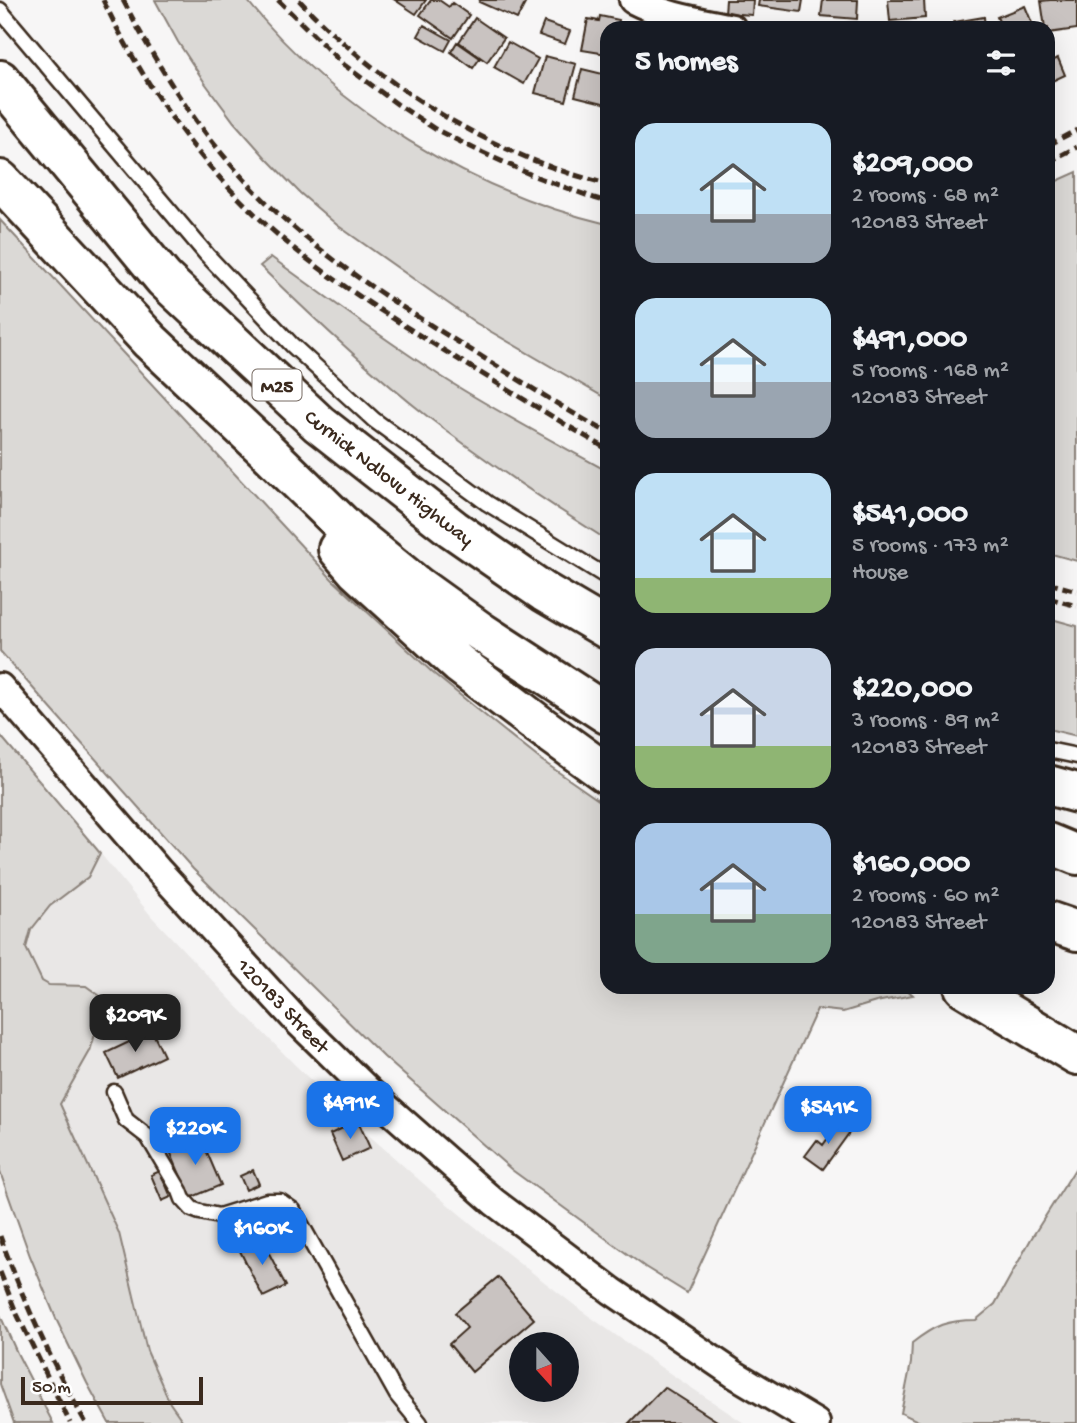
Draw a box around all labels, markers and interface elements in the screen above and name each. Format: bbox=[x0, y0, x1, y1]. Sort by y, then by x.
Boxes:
icon: filters bbox=[982, 44, 1020, 82]
text: 5 homes bbox=[635, 46, 737, 81]
text: $209,000 bbox=[852, 148, 973, 183]
icon: home bbox=[691, 151, 775, 235]
text: 2 rooms · 68 m² bbox=[852, 183, 999, 210]
text: 120183 Street bbox=[852, 210, 986, 237]
text: $491,000 bbox=[852, 323, 967, 358]
icon: home bbox=[691, 326, 775, 410]
text: 5 rooms · 168 m² bbox=[852, 358, 1009, 385]
road number: M25 bbox=[252, 370, 302, 400]
text: 120183 Street bbox=[852, 385, 986, 412]
street label: Curnick Ndlovu Highway bbox=[298, 406, 478, 554]
text: $541,000 bbox=[852, 498, 968, 533]
icon: home bbox=[691, 501, 775, 585]
text: 5 rooms · 173 m² bbox=[852, 533, 1009, 560]
text: House bbox=[852, 560, 908, 587]
text: $220,000 bbox=[852, 673, 972, 708]
icon: home bbox=[691, 676, 775, 760]
text: 3 rooms · 89 m² bbox=[852, 708, 999, 735]
text: 120183 Street bbox=[852, 735, 986, 762]
text: $160,000 bbox=[852, 848, 970, 883]
icon: home bbox=[691, 851, 775, 935]
text: 2 rooms · 60 m² bbox=[852, 883, 999, 910]
text: 120183 Street bbox=[852, 910, 986, 937]
street label: 120183 Street bbox=[229, 954, 335, 1062]
pin: $209K bbox=[86, 995, 184, 1054]
text: $209K bbox=[106, 1003, 164, 1030]
pin: $491K bbox=[301, 1082, 399, 1141]
pin: $541K bbox=[779, 1086, 877, 1146]
text: $491K bbox=[323, 1090, 377, 1117]
text: $541K bbox=[800, 1095, 856, 1122]
pin: $220K bbox=[146, 1108, 244, 1167]
text: $220K bbox=[166, 1116, 224, 1143]
pin: $160K bbox=[213, 1208, 311, 1267]
text: $160K bbox=[233, 1216, 291, 1243]
north arrow bbox=[509, 1332, 579, 1402]
map controls bbox=[509, 1332, 579, 1402]
scale bar bbox=[21, 1374, 203, 1406]
text: 50 m bbox=[32, 1377, 71, 1400]

